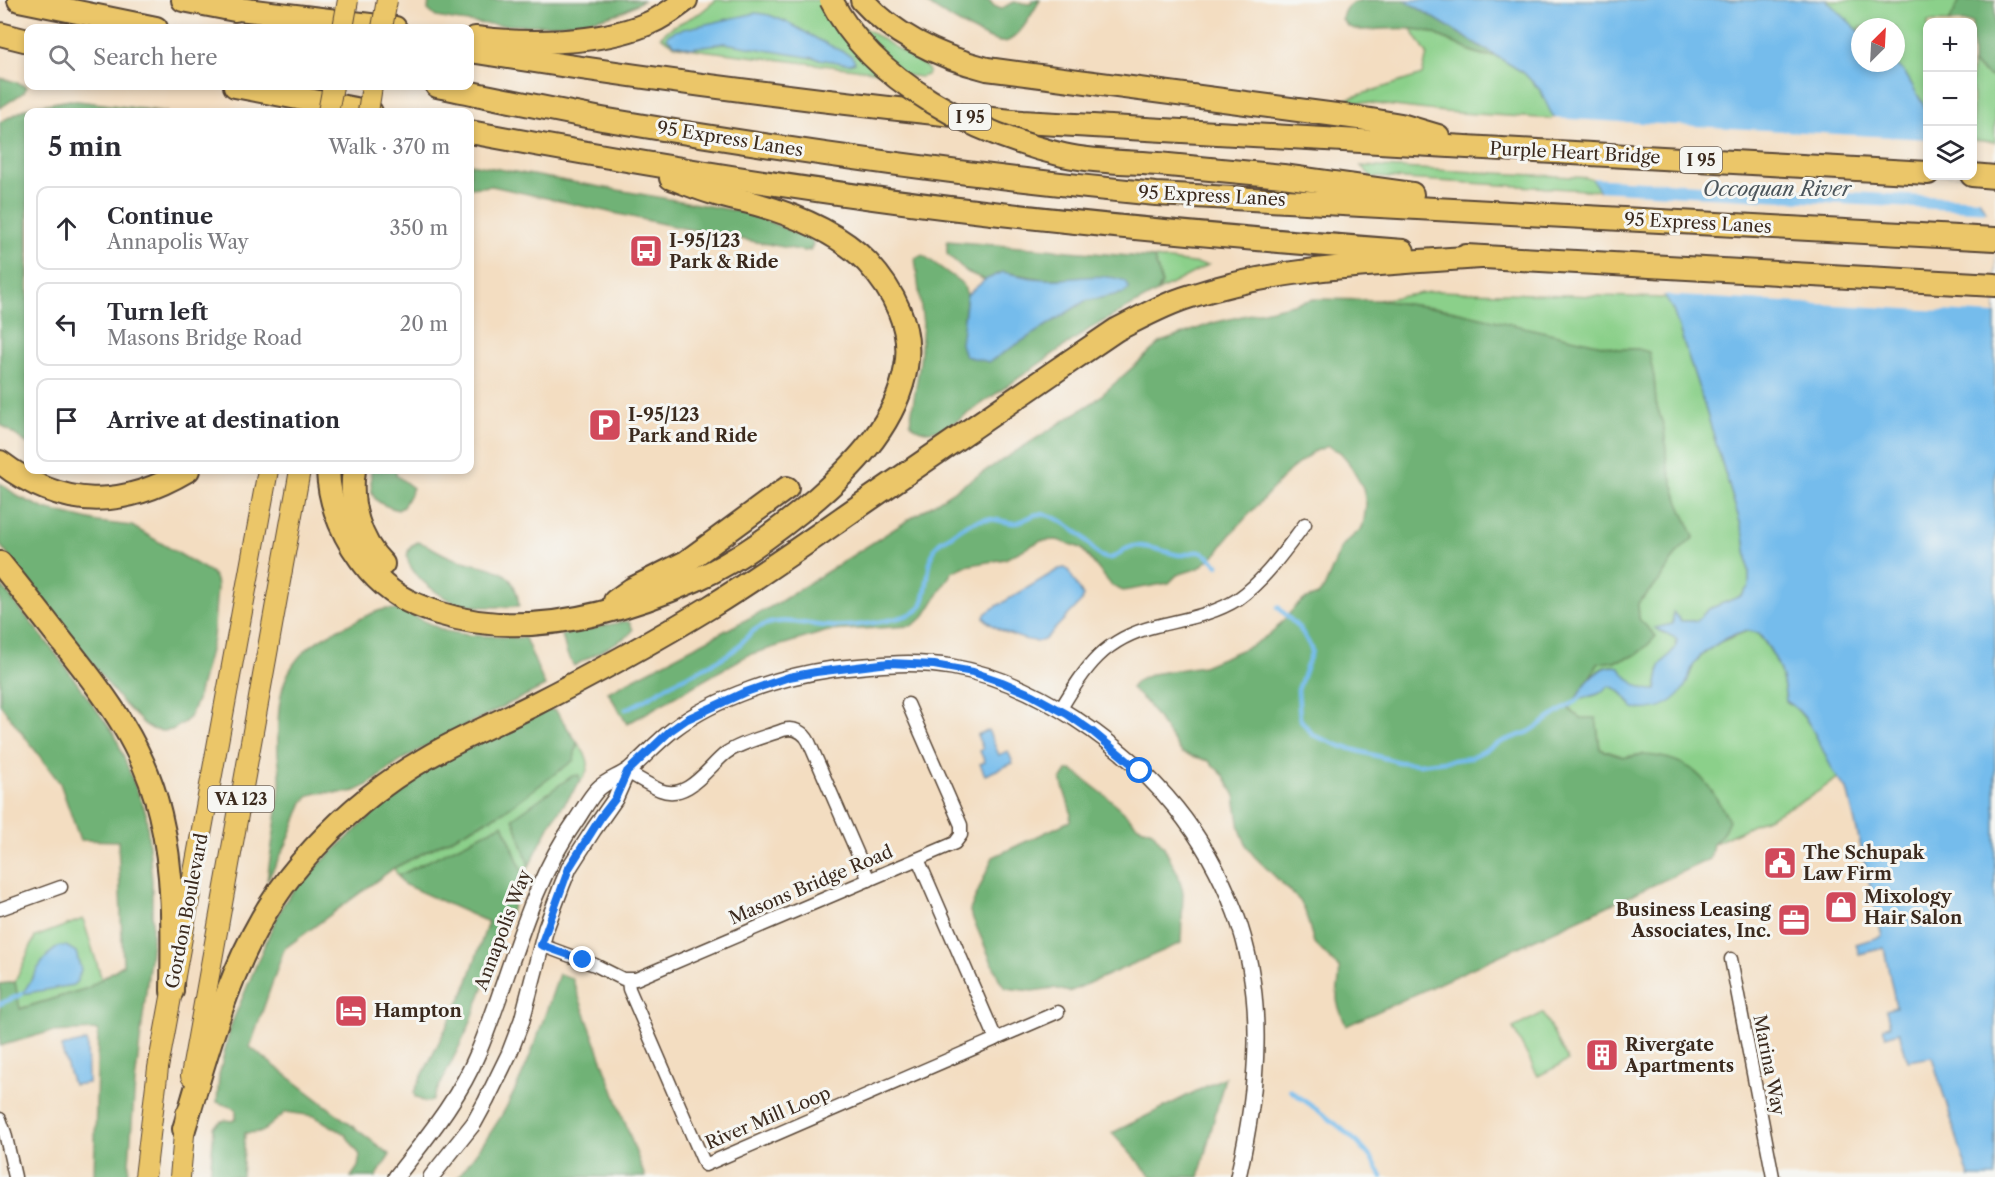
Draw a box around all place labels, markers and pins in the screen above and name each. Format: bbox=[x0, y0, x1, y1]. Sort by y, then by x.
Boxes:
place label: I-95/123 Park & Ride bbox=[669, 230, 779, 273]
bus stop icon: I-95/123 Park & Ride bbox=[628, 233, 664, 269]
place label: I-95/123 Park and Ride bbox=[628, 404, 758, 447]
parking icon: I-95/123 Park and Ride bbox=[587, 407, 623, 443]
place label: The Schupak Law Firm bbox=[1803, 842, 1926, 885]
public building icon: The Schupak Law Firm bbox=[1762, 845, 1798, 881]
place label: Mixology Hair Salon bbox=[1864, 886, 1963, 929]
shop icon: Mixology Hair Salon bbox=[1823, 889, 1859, 925]
place label: Business Leasing Associates, Inc. bbox=[1615, 899, 1772, 942]
office icon: Business Leasing Associates, Inc. bbox=[1776, 902, 1812, 938]
hotel icon: Hampton bbox=[333, 993, 369, 1029]
place label: Hampton bbox=[374, 1000, 462, 1022]
place label: Rivergate Apartments bbox=[1624, 1034, 1734, 1077]
building icon: Rivergate Apartments bbox=[1584, 1037, 1620, 1073]

